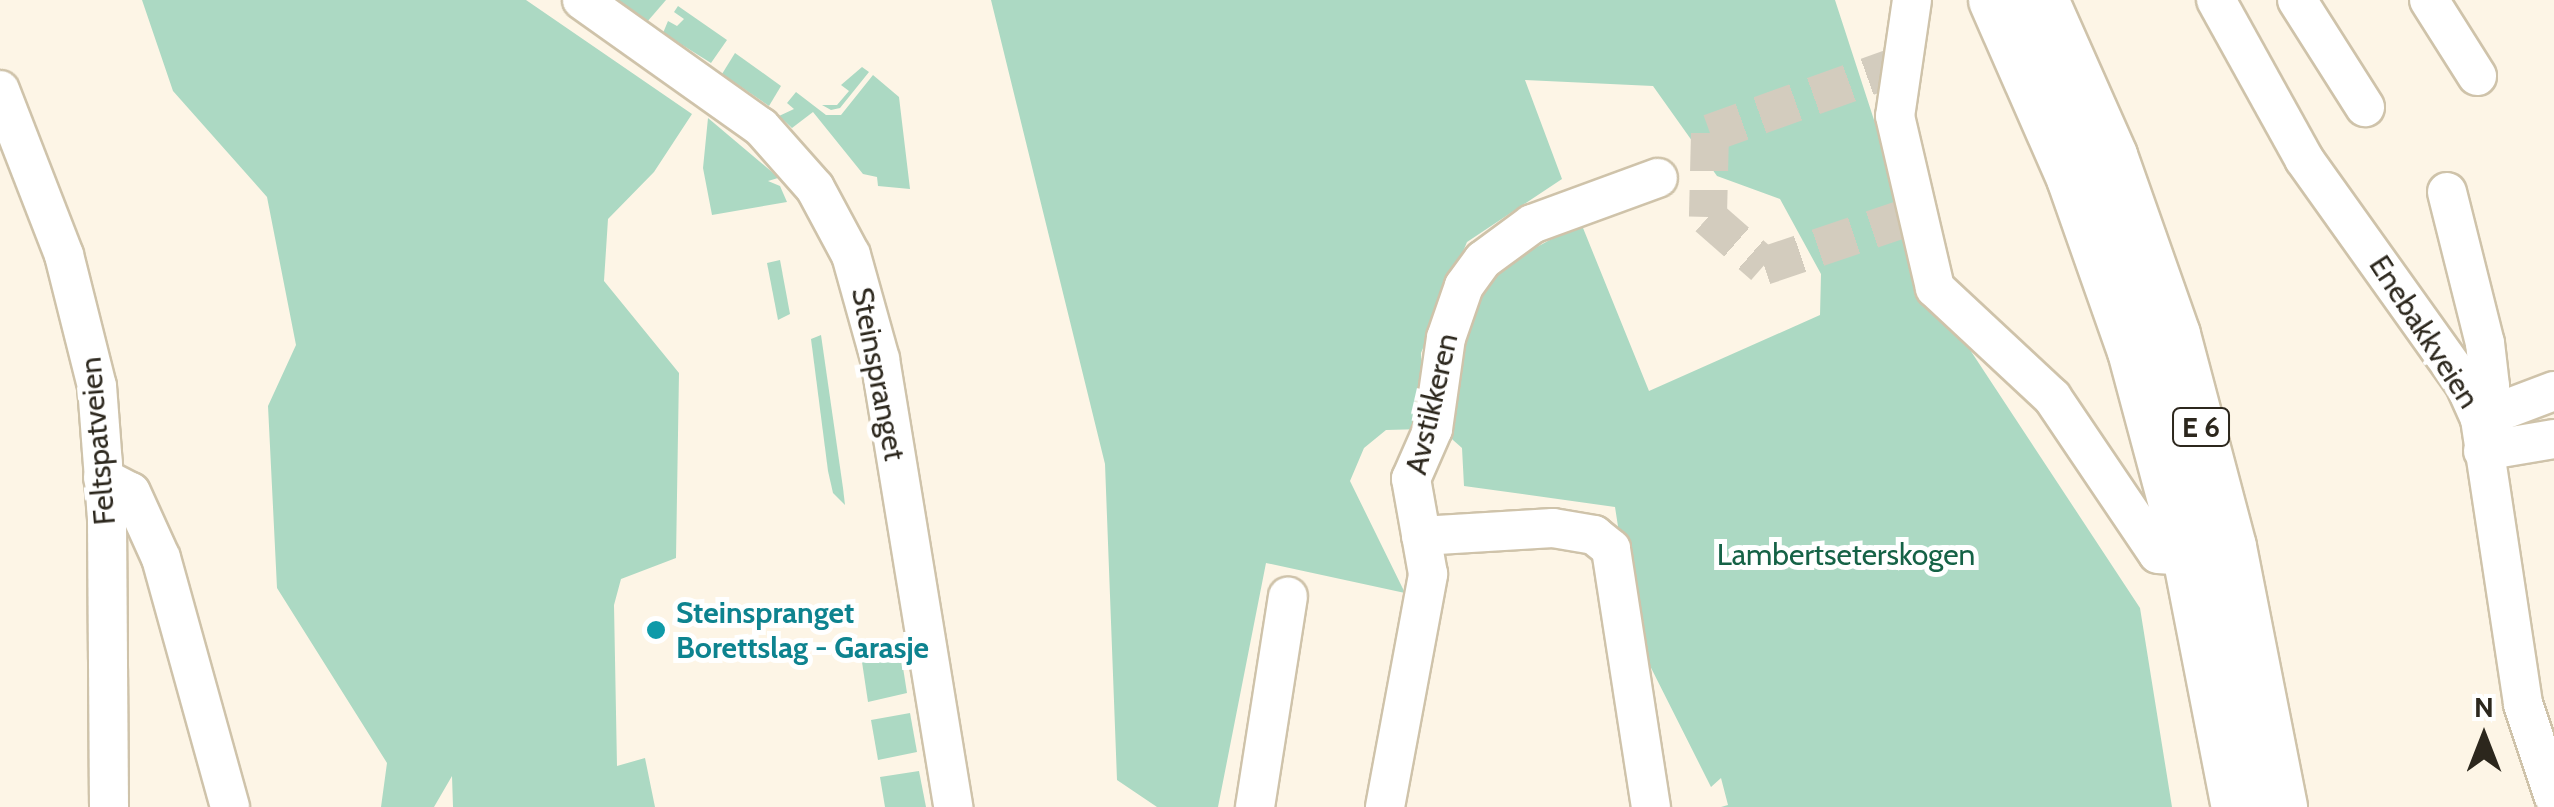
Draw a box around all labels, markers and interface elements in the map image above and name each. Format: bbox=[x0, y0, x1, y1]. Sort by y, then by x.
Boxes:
street label: Enebakkveien bbox=[2361, 249, 2487, 415]
street label: Steinspranget bbox=[844, 284, 912, 464]
street label: Avstikkeren bbox=[1398, 330, 1466, 478]
street label: Feltspatveien bbox=[73, 356, 123, 526]
road number: E 6 bbox=[2171, 404, 2231, 450]
park label: Lambertseterskogen bbox=[1717, 537, 1975, 573]
place label: Steinspranget Borettslag - Garasje bbox=[676, 595, 929, 666]
marker: Steinspranget Borettslag - Garasje bbox=[645, 619, 667, 641]
north arrow bbox=[2434, 687, 2534, 787]
text: N bbox=[2474, 690, 2494, 724]

